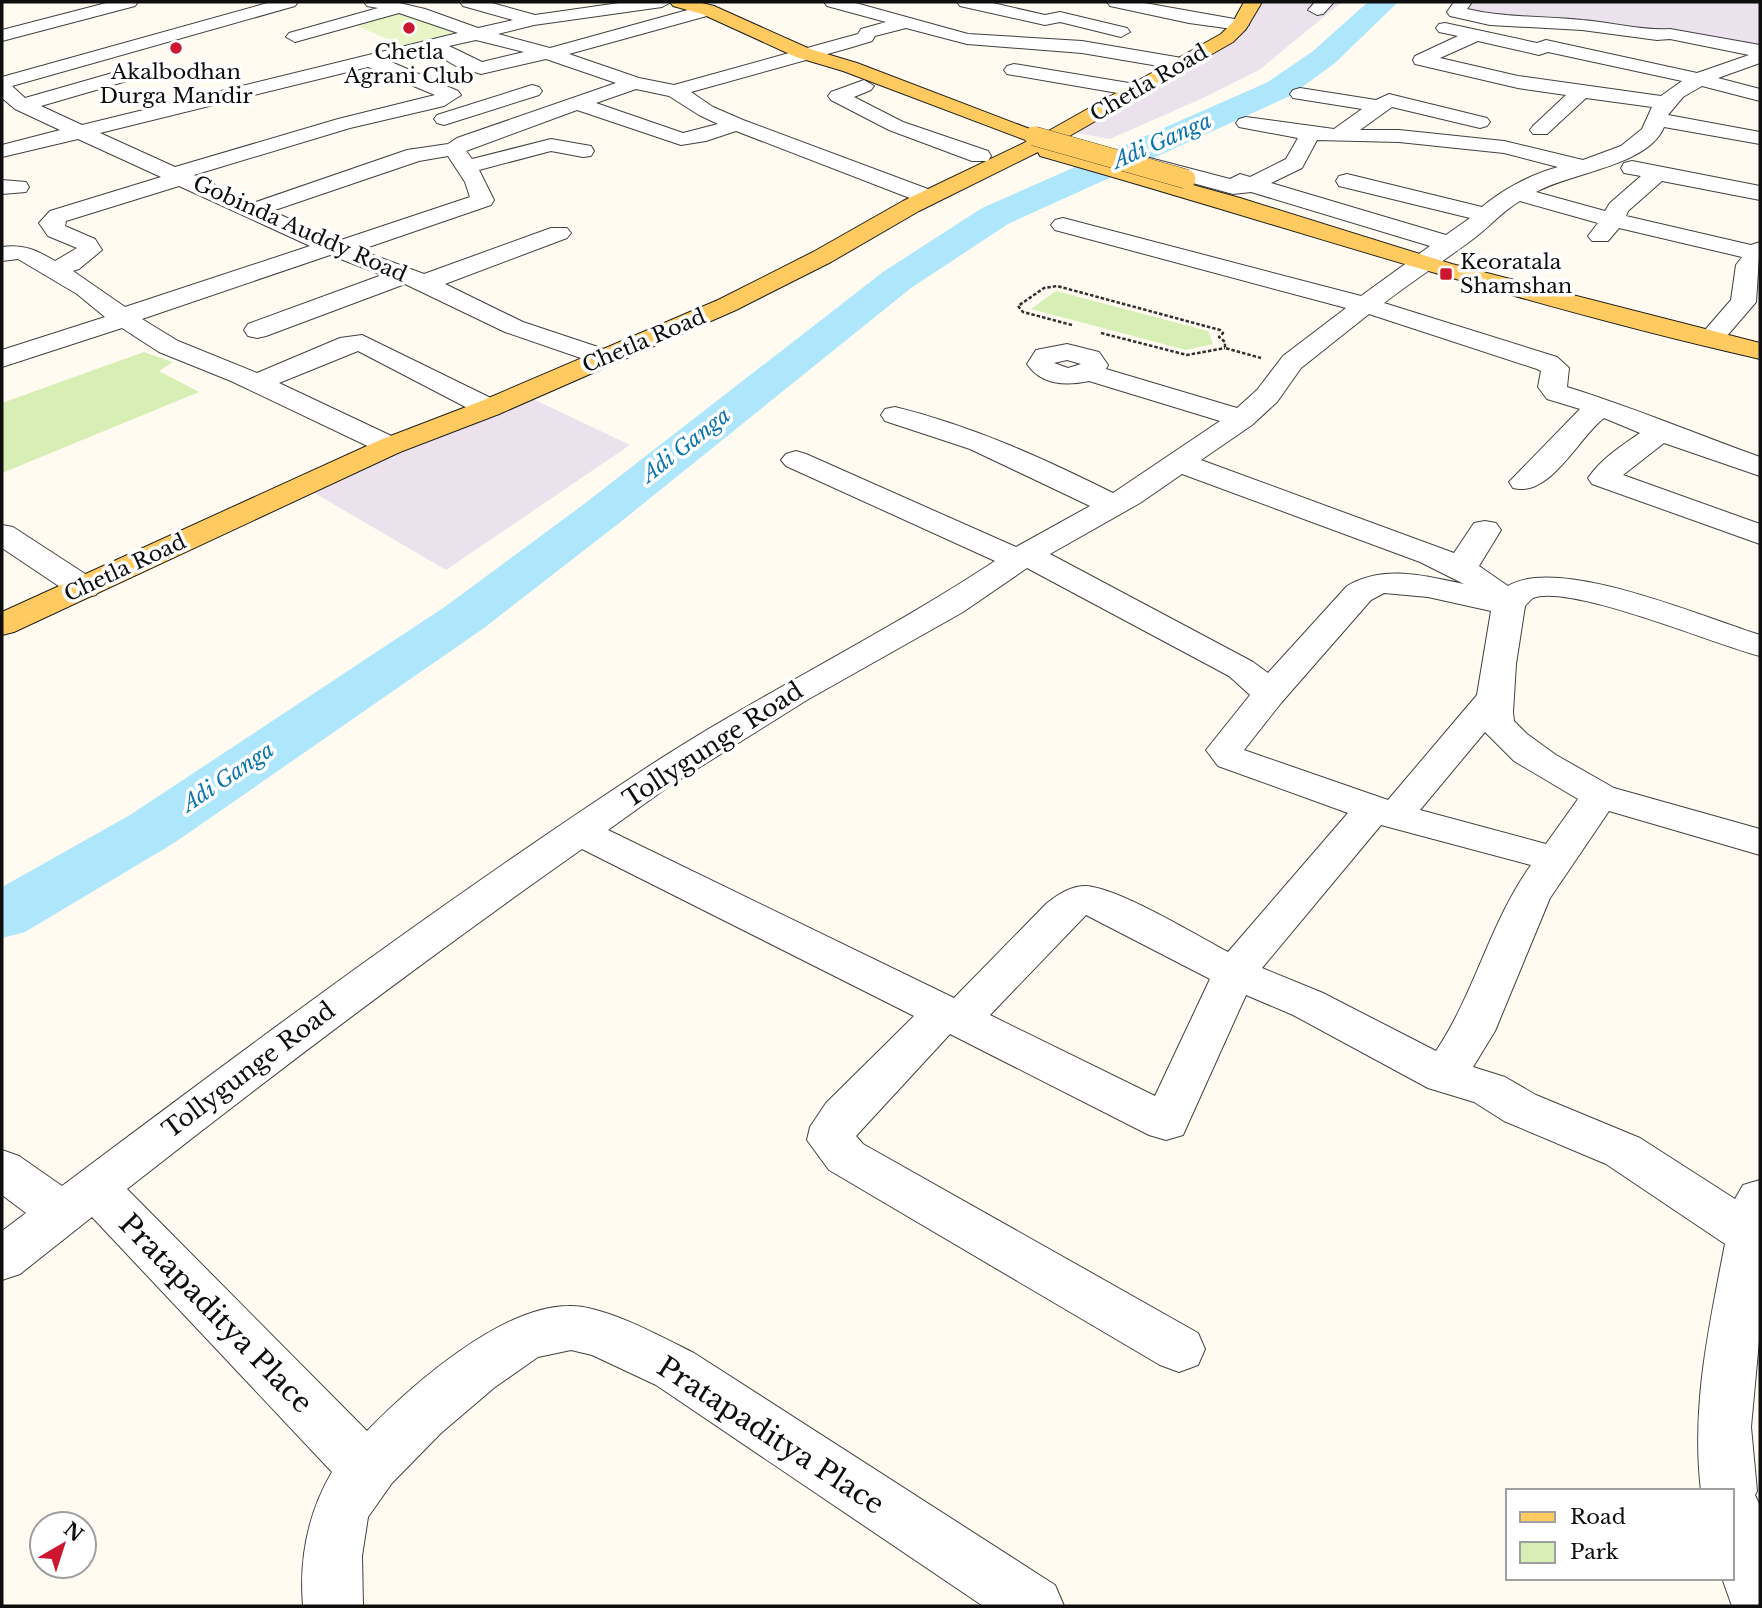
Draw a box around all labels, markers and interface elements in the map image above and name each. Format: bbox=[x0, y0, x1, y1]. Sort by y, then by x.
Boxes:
marker: Chetla Agrani Club bbox=[401, 20, 417, 36]
place label: Chetla Agrani Club bbox=[343, 39, 474, 89]
street label: Chetla Road bbox=[1086, 39, 1212, 127]
marker: Akalbodhan Durga Mandir bbox=[168, 40, 184, 56]
place label: Akalbodhan Durga Mandir bbox=[99, 59, 253, 109]
water label: Adi Ganga bbox=[1106, 108, 1216, 176]
street label: Gobinda Auddy Road bbox=[189, 170, 411, 288]
place label: Keoratala Shamshan bbox=[1460, 249, 1572, 299]
marker: Keoratala Shamshan bbox=[1438, 266, 1454, 282]
street label: Chetla Road bbox=[578, 303, 710, 379]
water label: Adi Ganga bbox=[634, 402, 736, 490]
street label: Chetla Road bbox=[60, 528, 190, 608]
street label: Tollygunge Road bbox=[617, 676, 808, 814]
water label: Adi Ganga bbox=[174, 737, 279, 819]
street label: Tollygunge Road bbox=[157, 995, 341, 1144]
street label: Pratapaditya Place bbox=[112, 1206, 320, 1420]
street label: Pratapaditya Place bbox=[651, 1349, 891, 1522]
legend bbox=[1506, 1489, 1734, 1580]
text: Road bbox=[1570, 1504, 1626, 1530]
north arrow bbox=[28, 1510, 98, 1580]
text: N bbox=[59, 1518, 88, 1547]
text: Park bbox=[1570, 1539, 1619, 1565]

